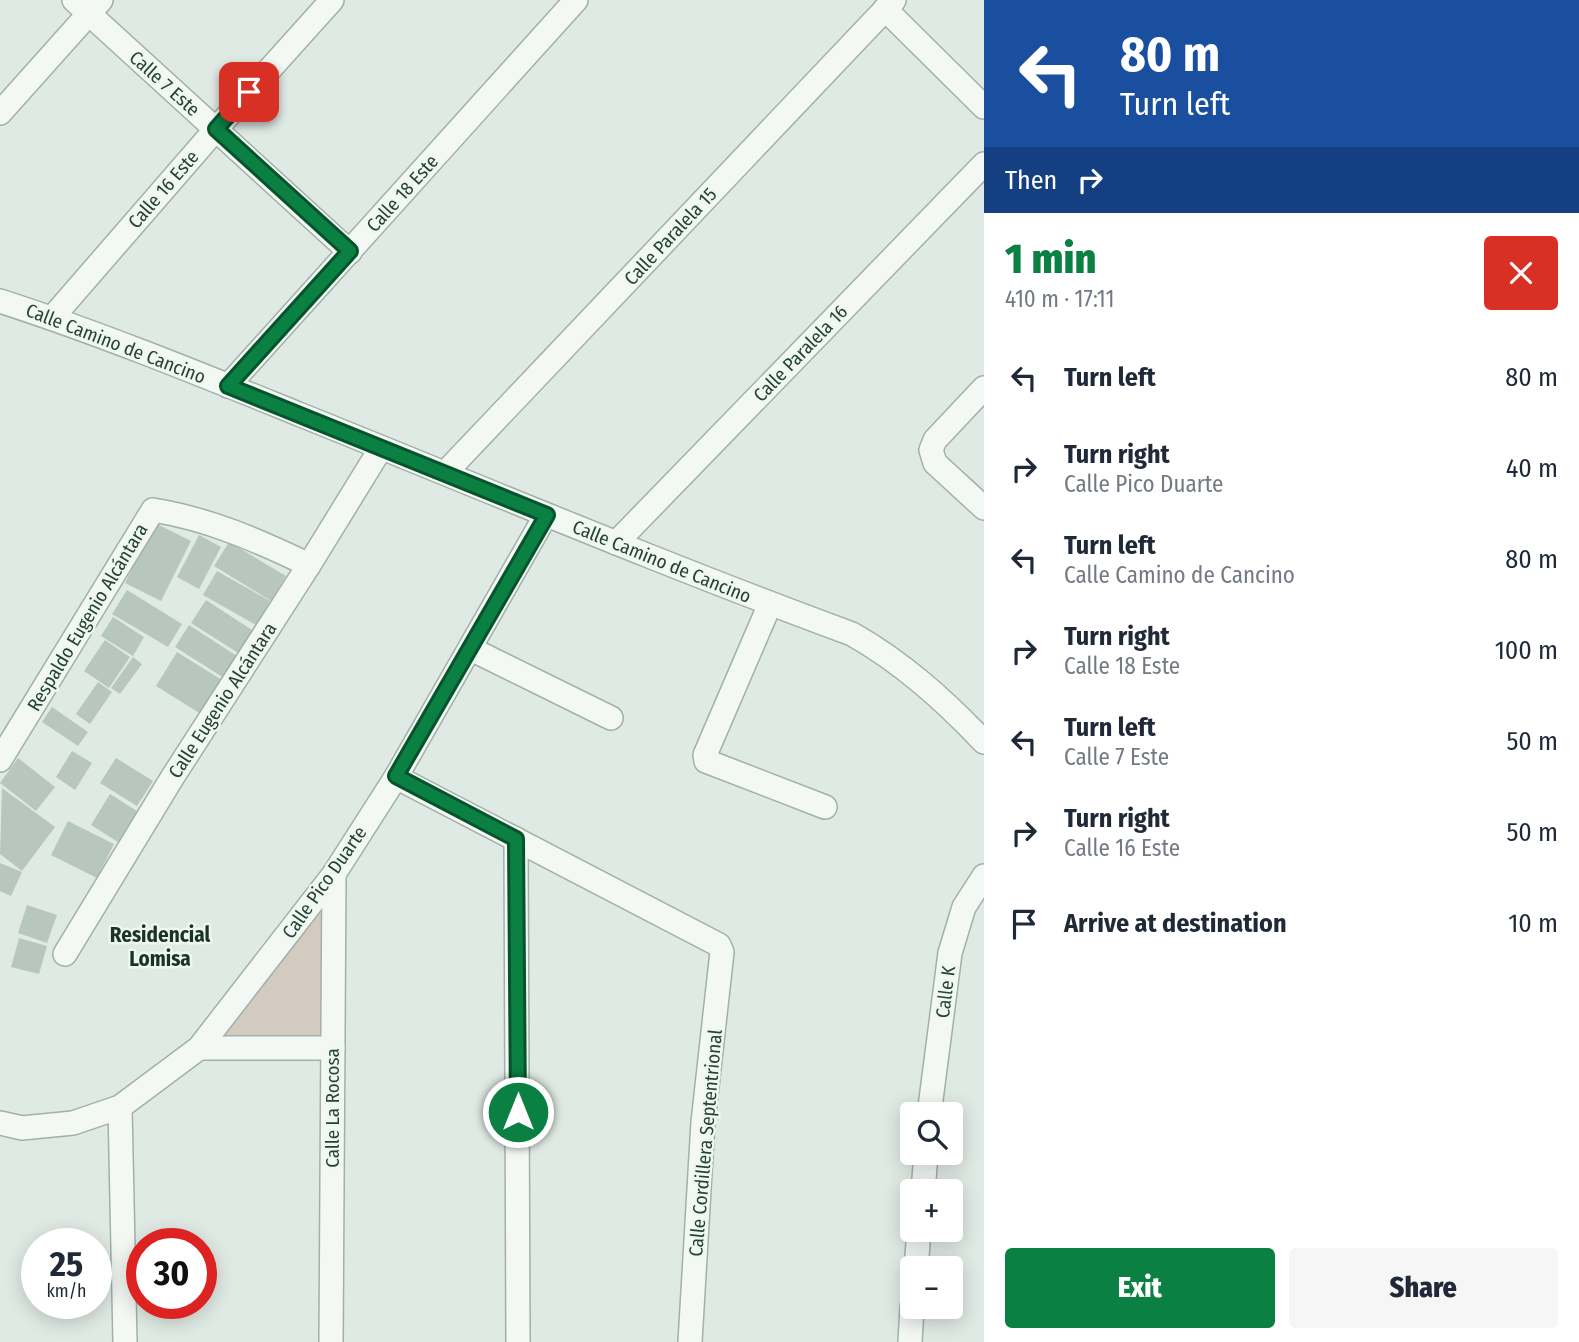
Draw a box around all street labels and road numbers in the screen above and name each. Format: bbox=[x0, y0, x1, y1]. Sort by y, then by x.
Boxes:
street label: Calle 7 Este bbox=[125, 46, 205, 121]
street label: Calle 16 Este bbox=[123, 146, 204, 233]
street label: Calle 18 Este bbox=[362, 150, 443, 237]
street label: Calle Paralela 15 bbox=[619, 183, 721, 290]
street label: Calle Camino de Cancino bbox=[23, 299, 209, 388]
street label: Calle Paralela 16 bbox=[748, 300, 852, 407]
street label: Calle Camino de Cancino bbox=[569, 515, 755, 608]
street label: Respaldo Eugenio Alcántara bbox=[22, 519, 153, 715]
street label: Calle Eugenio Alcántara bbox=[163, 618, 281, 782]
street label: Calle Pico Duarte bbox=[277, 822, 372, 943]
street label: Calle K bbox=[931, 964, 960, 1019]
street label: Calle Cordillera Septentrional bbox=[684, 1029, 727, 1258]
street label: Calle La Rocosa bbox=[321, 1048, 344, 1168]

